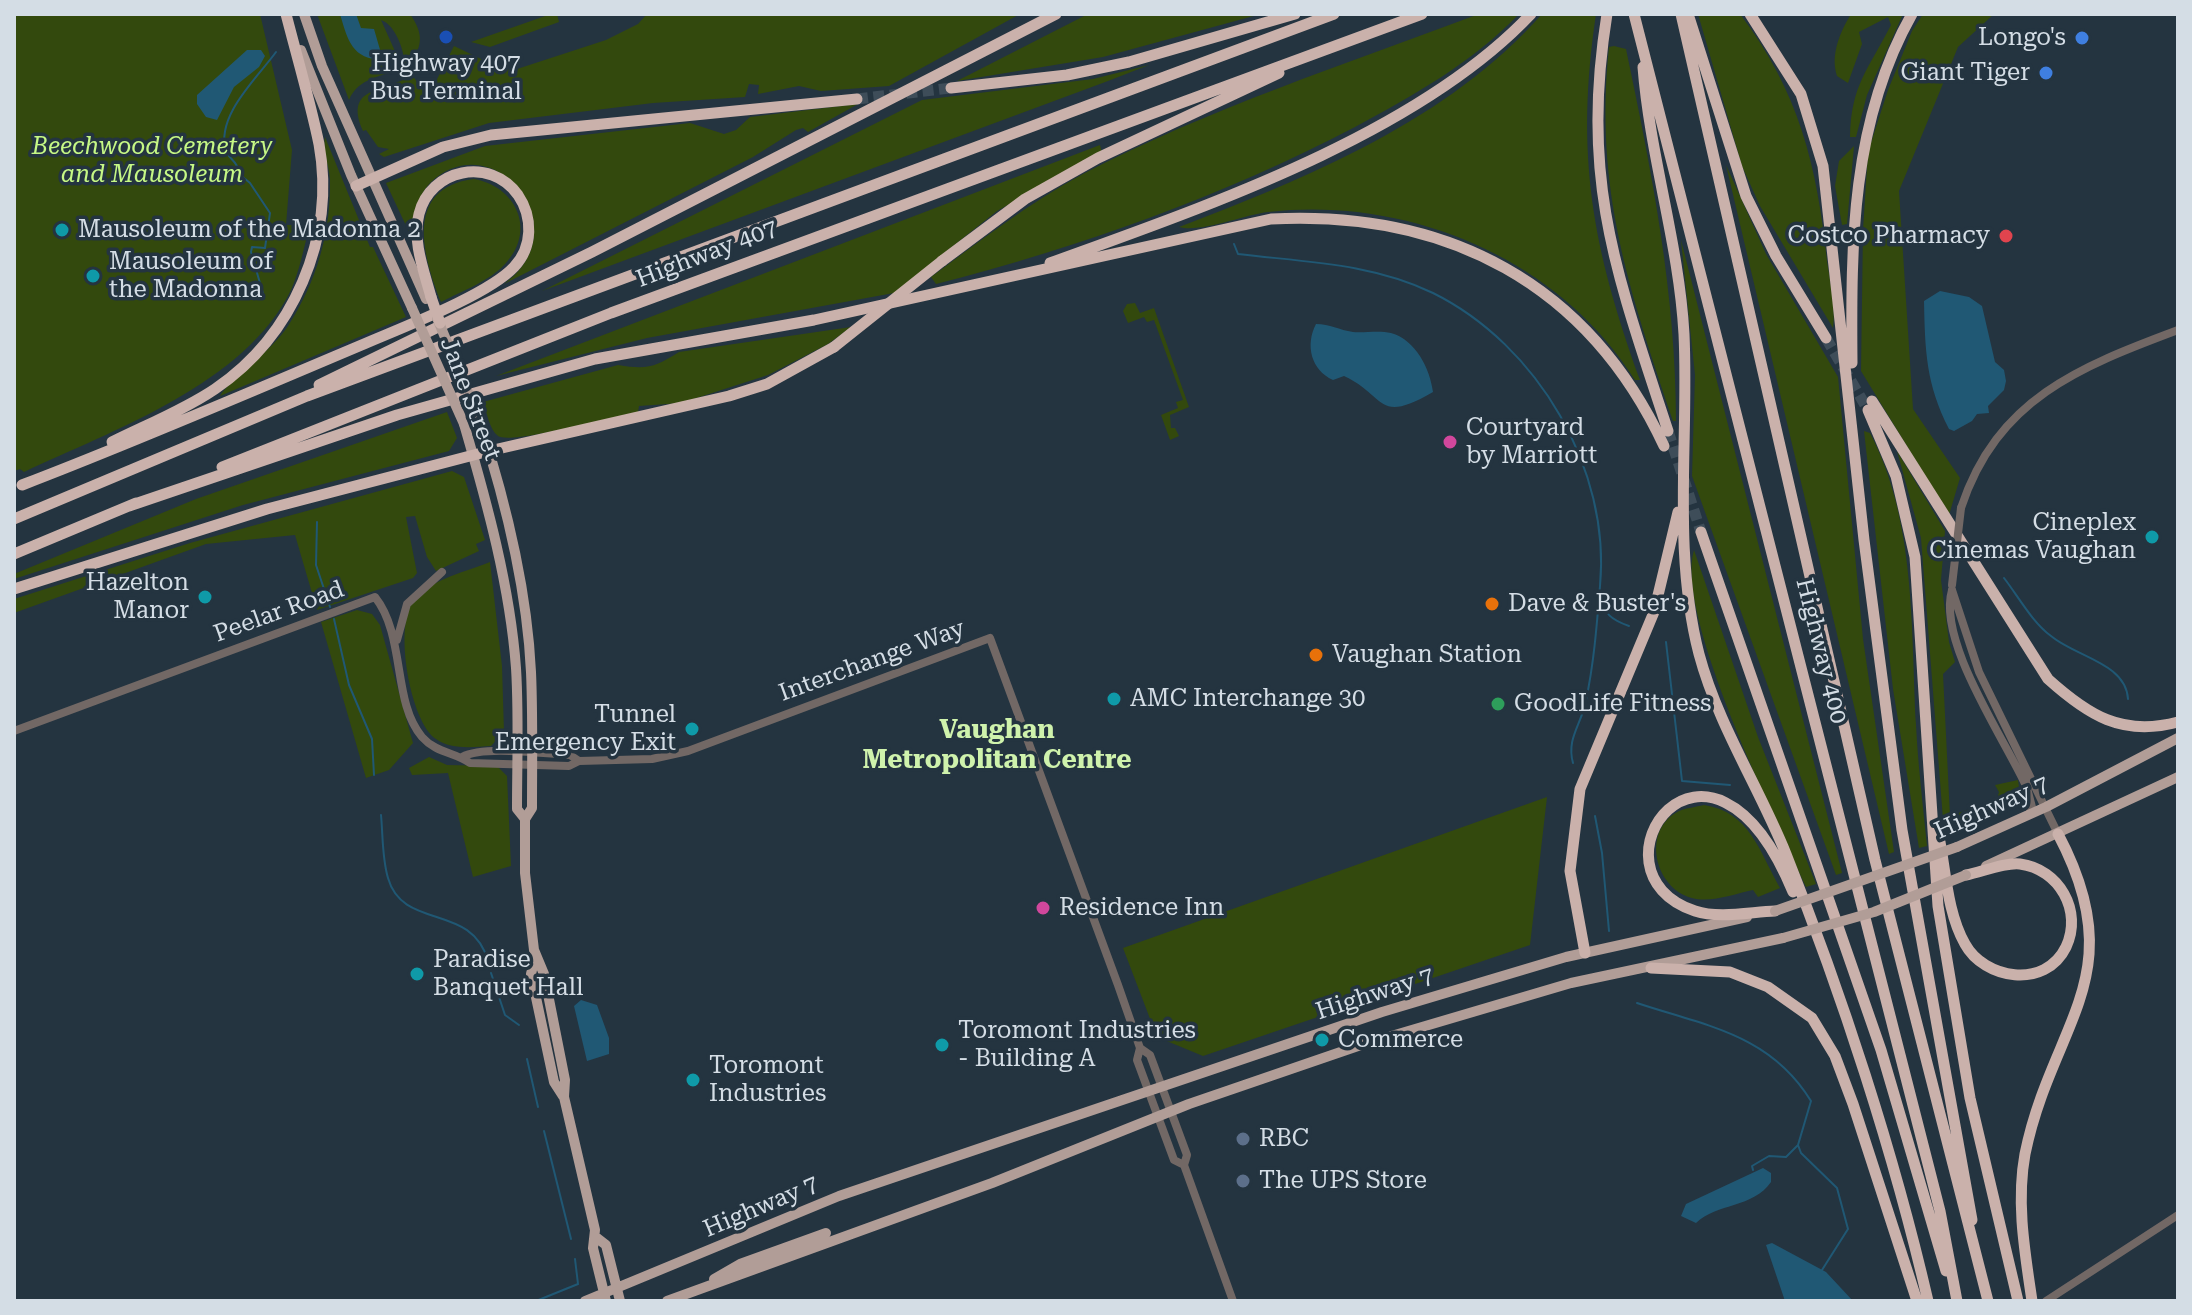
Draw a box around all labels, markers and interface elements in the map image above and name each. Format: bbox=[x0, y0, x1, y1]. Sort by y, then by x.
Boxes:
place label: Longo's bbox=[1978, 24, 2066, 52]
marker: Highway 407 Bus Terminal bbox=[437, 28, 455, 46]
marker: Longo's bbox=[2073, 29, 2091, 47]
place label: Highway 407 Bus Terminal bbox=[370, 50, 522, 106]
place label: Giant Tiger bbox=[1900, 59, 2030, 87]
marker: Giant Tiger bbox=[2037, 64, 2055, 82]
park label: Beechwood Cemetery and Mausoleum bbox=[32, 133, 272, 189]
street label: Highway 407 bbox=[632, 214, 782, 294]
place label: Mausoleum of the Madonna 2 bbox=[78, 216, 421, 244]
marker: Mausoleum of the Madonna 2 bbox=[53, 221, 71, 239]
place label: Costco Pharmacy bbox=[1788, 222, 1990, 250]
marker: Costco Pharmacy bbox=[1997, 227, 2015, 245]
place label: Mausoleum of the Madonna bbox=[109, 248, 273, 304]
marker: Mausoleum of the Madonna bbox=[84, 267, 102, 285]
street label: Jane Street bbox=[433, 333, 507, 465]
place label: Courtyard by Marriott bbox=[1466, 414, 1597, 470]
marker: Courtyard by Marriott bbox=[1441, 433, 1459, 451]
place label: Cineplex Cinemas Vaughan bbox=[1929, 509, 2136, 565]
marker: Cineplex Cinemas Vaughan bbox=[2143, 528, 2161, 546]
place label: Hazelton Manor bbox=[86, 569, 189, 625]
street label: Peelar Road bbox=[210, 575, 348, 649]
street label: Highway 400 bbox=[1789, 575, 1853, 727]
marker: Hazelton Manor bbox=[196, 588, 214, 606]
place label: Dave & Buster's bbox=[1508, 590, 1686, 618]
marker: Dave & Buster's bbox=[1483, 595, 1501, 613]
street label: Interchange Way bbox=[775, 614, 969, 708]
place label: Vaughan Station bbox=[1332, 641, 1522, 669]
marker: Vaughan Station bbox=[1307, 646, 1325, 664]
place label: AMC Interchange 30 bbox=[1130, 685, 1365, 713]
marker: AMC Interchange 30 bbox=[1105, 690, 1123, 708]
place label: GoodLife Fitness bbox=[1514, 690, 1711, 718]
marker: GoodLife Fitness bbox=[1489, 695, 1507, 713]
place label: Tunnel Emergency Exit bbox=[495, 701, 676, 757]
district label: Vaughan Metropolitan Centre bbox=[862, 714, 1132, 776]
marker: Tunnel Emergency Exit bbox=[683, 720, 701, 738]
street label: Highway 7 bbox=[1930, 770, 2054, 846]
place label: Residence Inn bbox=[1059, 894, 1224, 922]
marker: Residence Inn bbox=[1034, 899, 1052, 917]
place label: Paradise Banquet Hall bbox=[433, 946, 583, 1002]
street label: Highway 7 bbox=[1312, 961, 1438, 1027]
marker: Paradise Banquet Hall bbox=[408, 965, 426, 983]
place label: Toromont Industries - Building A bbox=[958, 1017, 1196, 1073]
place label: Commerce bbox=[1338, 1026, 1463, 1054]
marker: Commerce bbox=[1313, 1031, 1331, 1049]
marker: Toromont Industries - Building A bbox=[933, 1036, 951, 1054]
place label: Toromont Industries bbox=[709, 1052, 826, 1108]
marker: Toromont Industries bbox=[684, 1071, 702, 1089]
place label: RBC bbox=[1259, 1125, 1309, 1153]
marker: RBC bbox=[1234, 1130, 1252, 1148]
place label: The UPS Store bbox=[1259, 1167, 1427, 1195]
street label: Highway 7 bbox=[699, 1170, 823, 1244]
marker: The UPS Store bbox=[1234, 1172, 1252, 1190]

